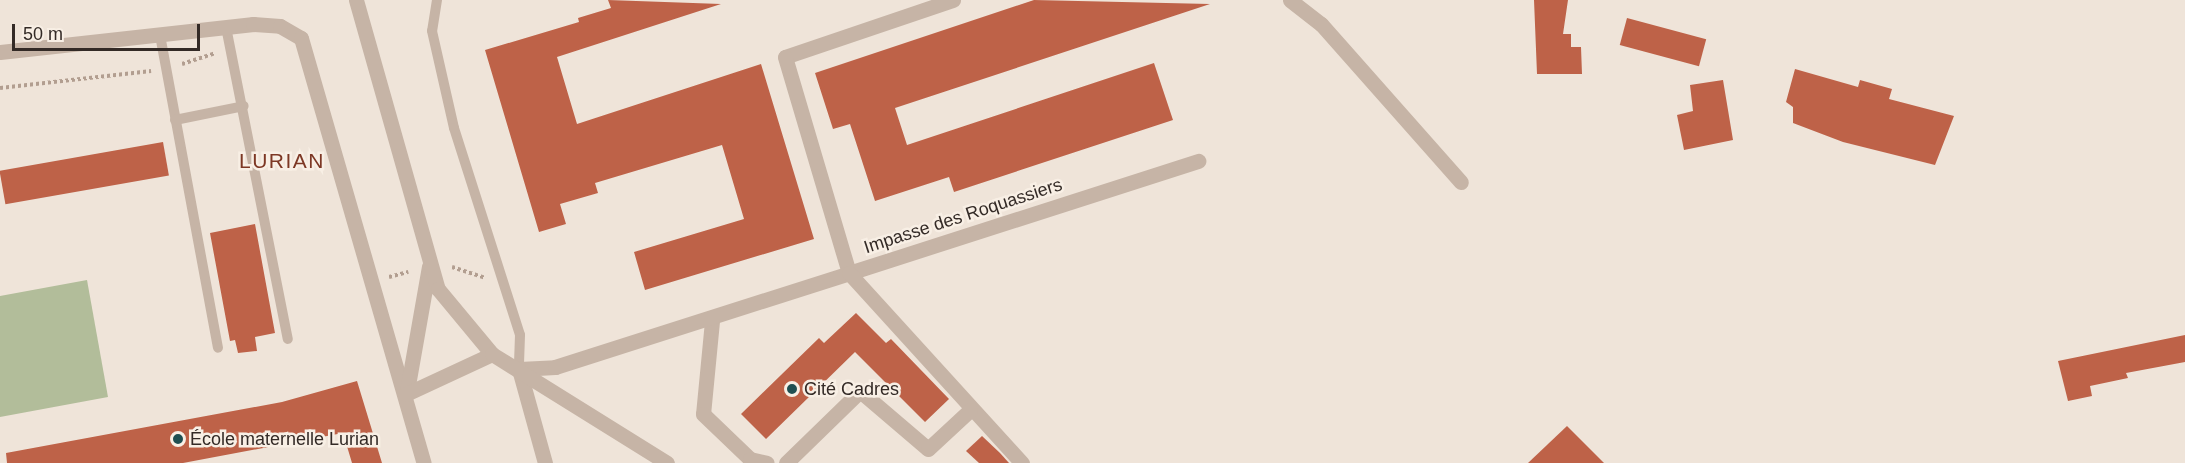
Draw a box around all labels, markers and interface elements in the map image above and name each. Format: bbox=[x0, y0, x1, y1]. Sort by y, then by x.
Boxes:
scale bar bbox=[15, 12, 202, 50]
text: 50 m bbox=[23, 24, 63, 44]
district label: LURIAN bbox=[239, 148, 325, 174]
street label: Impasse des Roquassiers bbox=[861, 174, 1065, 258]
place label: Cité Cadres bbox=[804, 378, 899, 400]
marker: Cité Cadres bbox=[785, 382, 799, 396]
place label: École maternelle Lurian bbox=[190, 428, 379, 450]
marker: École maternelle Lurian bbox=[171, 432, 185, 446]

